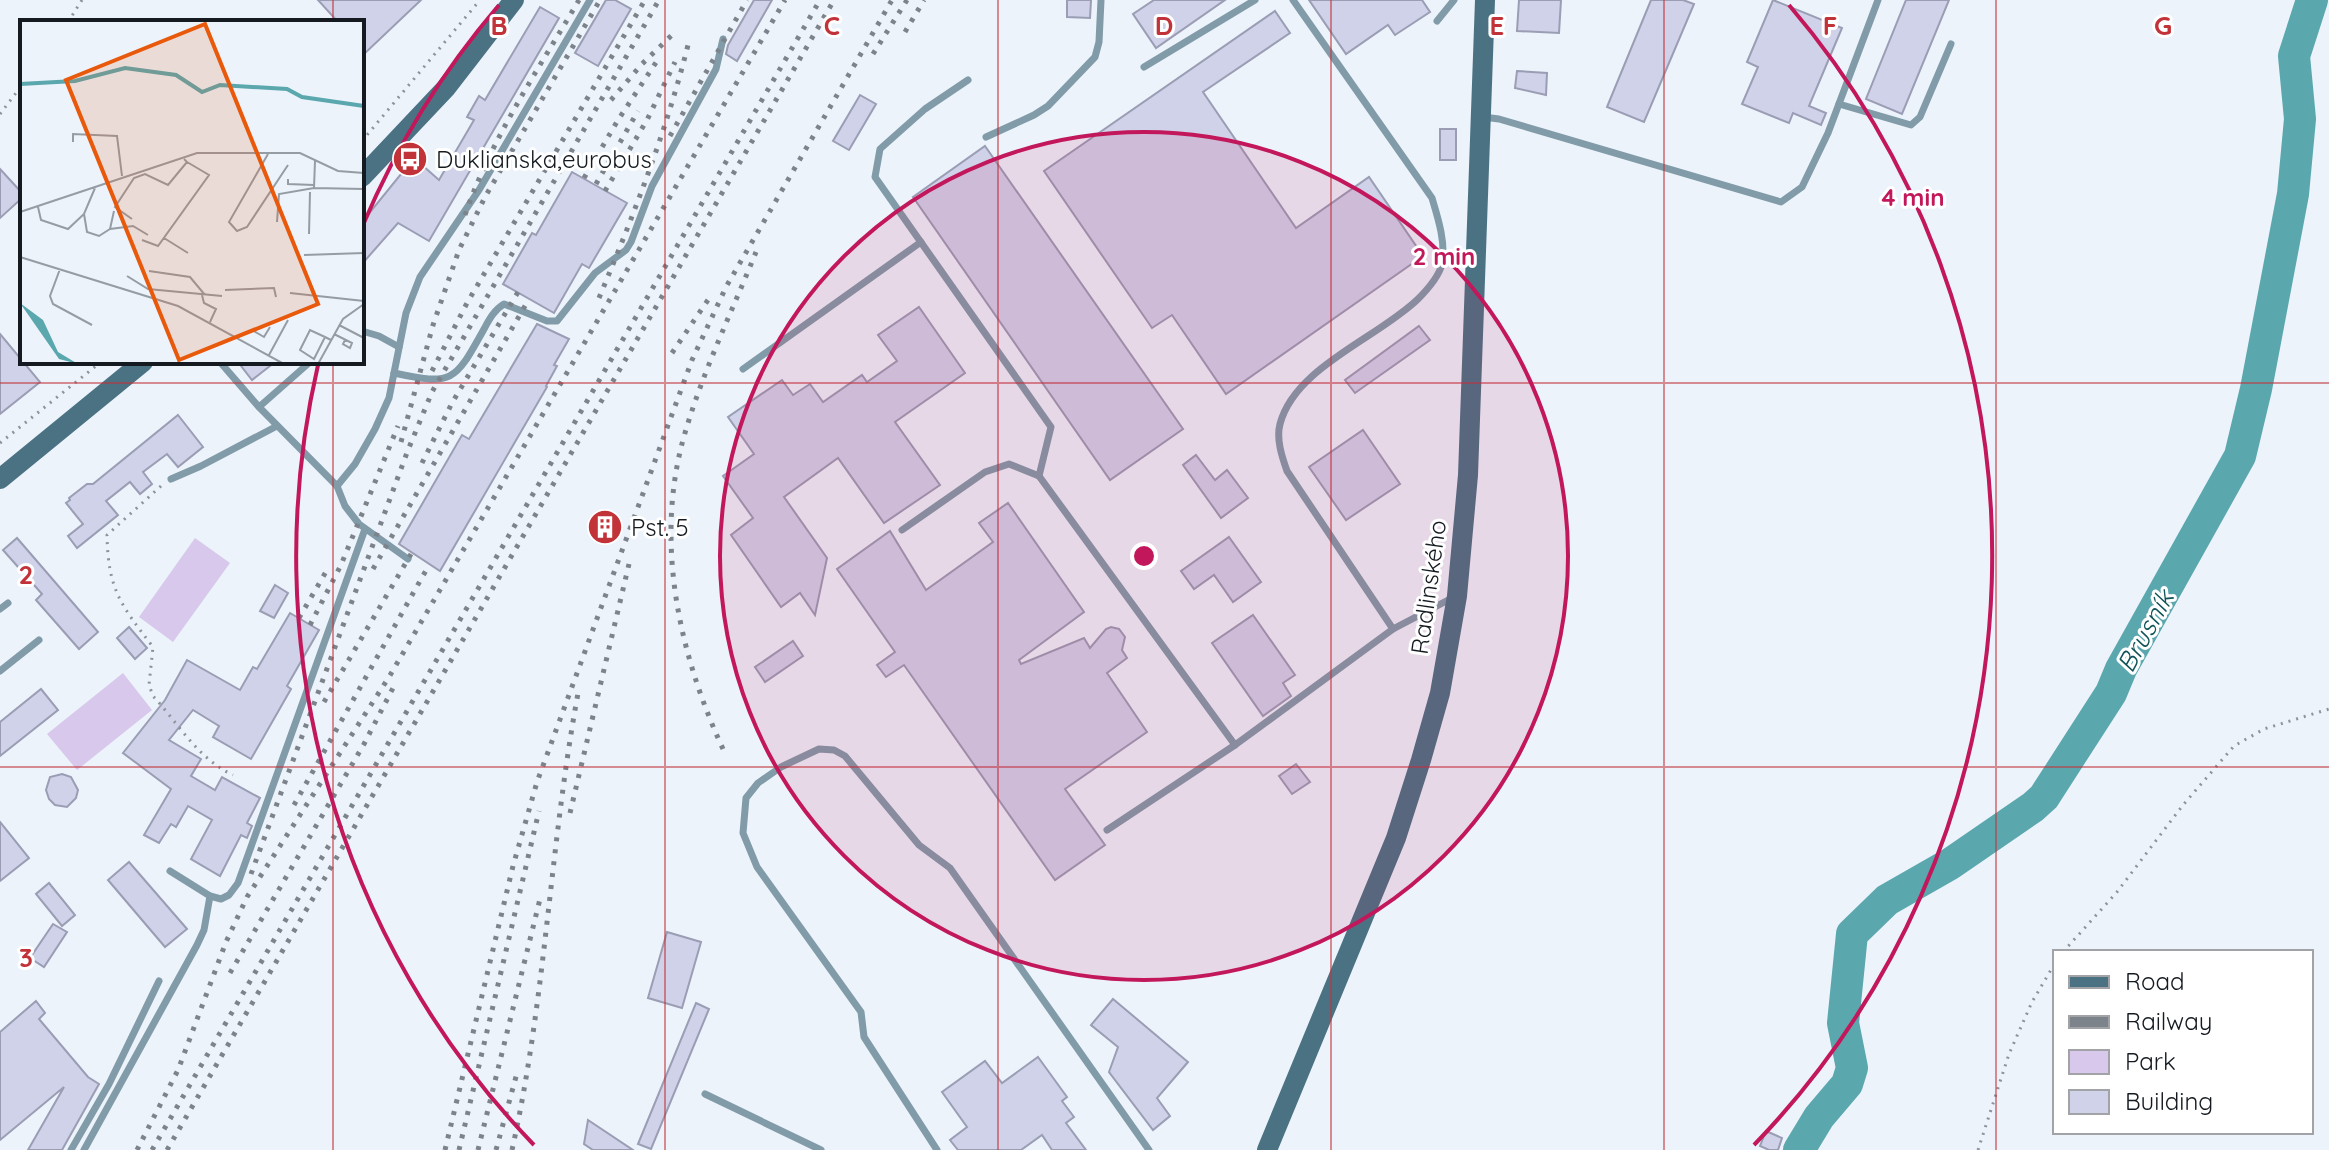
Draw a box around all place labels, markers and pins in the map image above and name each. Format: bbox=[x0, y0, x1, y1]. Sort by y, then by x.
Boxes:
bus stop icon: Duklianska,eurobus bbox=[391, 140, 429, 178]
place label: Duklianska,eurobus bbox=[436, 144, 652, 174]
building icon: Pst. 5 bbox=[586, 508, 624, 546]
place label: Pst. 5 bbox=[631, 512, 689, 542]
centre of rings bbox=[1130, 542, 1158, 570]

